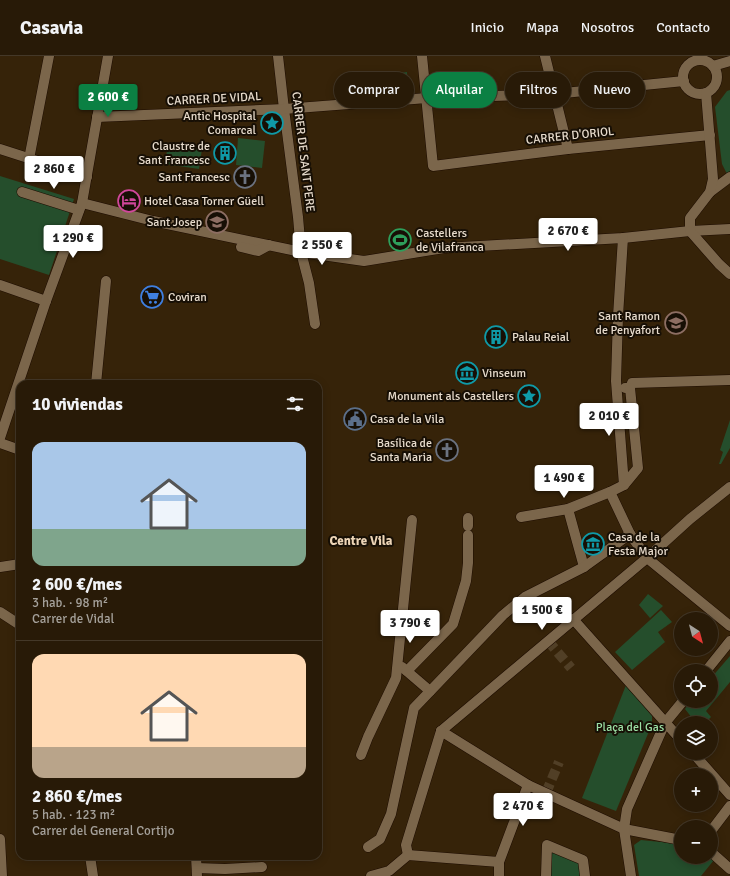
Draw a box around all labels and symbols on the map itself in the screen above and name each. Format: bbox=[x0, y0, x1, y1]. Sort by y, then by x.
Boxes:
pin: 2 600 € bbox=[71, 84, 145, 118]
street label: CARRER DE VIDAL bbox=[166, 89, 262, 109]
street label: CARRER DE SANT PERE bbox=[288, 91, 318, 213]
place label: Antic Hospital Comarcal bbox=[183, 109, 256, 138]
place icon: Antic Hospital Comarcal bbox=[259, 110, 285, 136]
street label: CARRER D'ORIOL bbox=[525, 124, 615, 148]
place label: Claustre de Sant Francesc bbox=[138, 139, 210, 168]
building icon: Claustre de Sant Francesc bbox=[212, 140, 238, 166]
pin: 2 860 € bbox=[17, 156, 91, 190]
church icon: Sant Francesc bbox=[232, 164, 258, 190]
place label: Sant Francesc bbox=[158, 170, 230, 185]
hotel icon: Hotel Casa Torner Güell bbox=[116, 188, 142, 214]
place label: Hotel Casa Torner Güell bbox=[144, 194, 265, 209]
school or university icon: Sant Josep bbox=[204, 209, 230, 235]
place label: Sant Josep bbox=[147, 215, 202, 230]
pin: 2 670 € bbox=[531, 218, 605, 252]
pin: 1 290 € bbox=[36, 225, 110, 259]
place label: Castellers de Vilafranca bbox=[416, 226, 484, 255]
sports icon: Castellers de Vilafranca bbox=[387, 227, 413, 253]
pin: 2 550 € bbox=[285, 232, 359, 266]
supermarket icon: Coviran bbox=[139, 284, 165, 310]
place label: Coviran bbox=[168, 290, 207, 305]
place label: Sant Ramon de Penyafort bbox=[596, 309, 660, 338]
school or university icon: Sant Ramon de Penyafort bbox=[663, 310, 689, 336]
building icon: Palau Reial bbox=[483, 324, 509, 350]
place label: Palau Reial bbox=[512, 330, 570, 345]
museum icon: Vinseum bbox=[454, 360, 480, 386]
place label: Vinseum bbox=[482, 366, 526, 381]
place icon: Monument als Castellers bbox=[516, 383, 542, 409]
place label: Monument als Castellers bbox=[387, 389, 514, 404]
pin: 2 010 € bbox=[572, 403, 646, 437]
public building icon: Casa de la Vila bbox=[342, 406, 368, 432]
place label: Casa de la Vila bbox=[370, 412, 444, 427]
place label: Basílica de Santa Maria bbox=[370, 436, 432, 465]
church icon: Basílica de Santa Maria bbox=[434, 437, 460, 463]
pin: 1 490 € bbox=[527, 465, 601, 499]
place label: Casa de la Festa Major bbox=[608, 530, 668, 559]
museum icon: Casa de la Festa Major bbox=[580, 531, 606, 557]
district label: Centre Vila bbox=[329, 533, 393, 549]
pin: 1 500 € bbox=[505, 597, 579, 631]
pin: 3 790 € bbox=[373, 610, 447, 644]
north arrow bbox=[674, 612, 718, 656]
park label: Plaça del Gas bbox=[596, 720, 664, 735]
pin: 2 470 € bbox=[486, 793, 560, 827]

